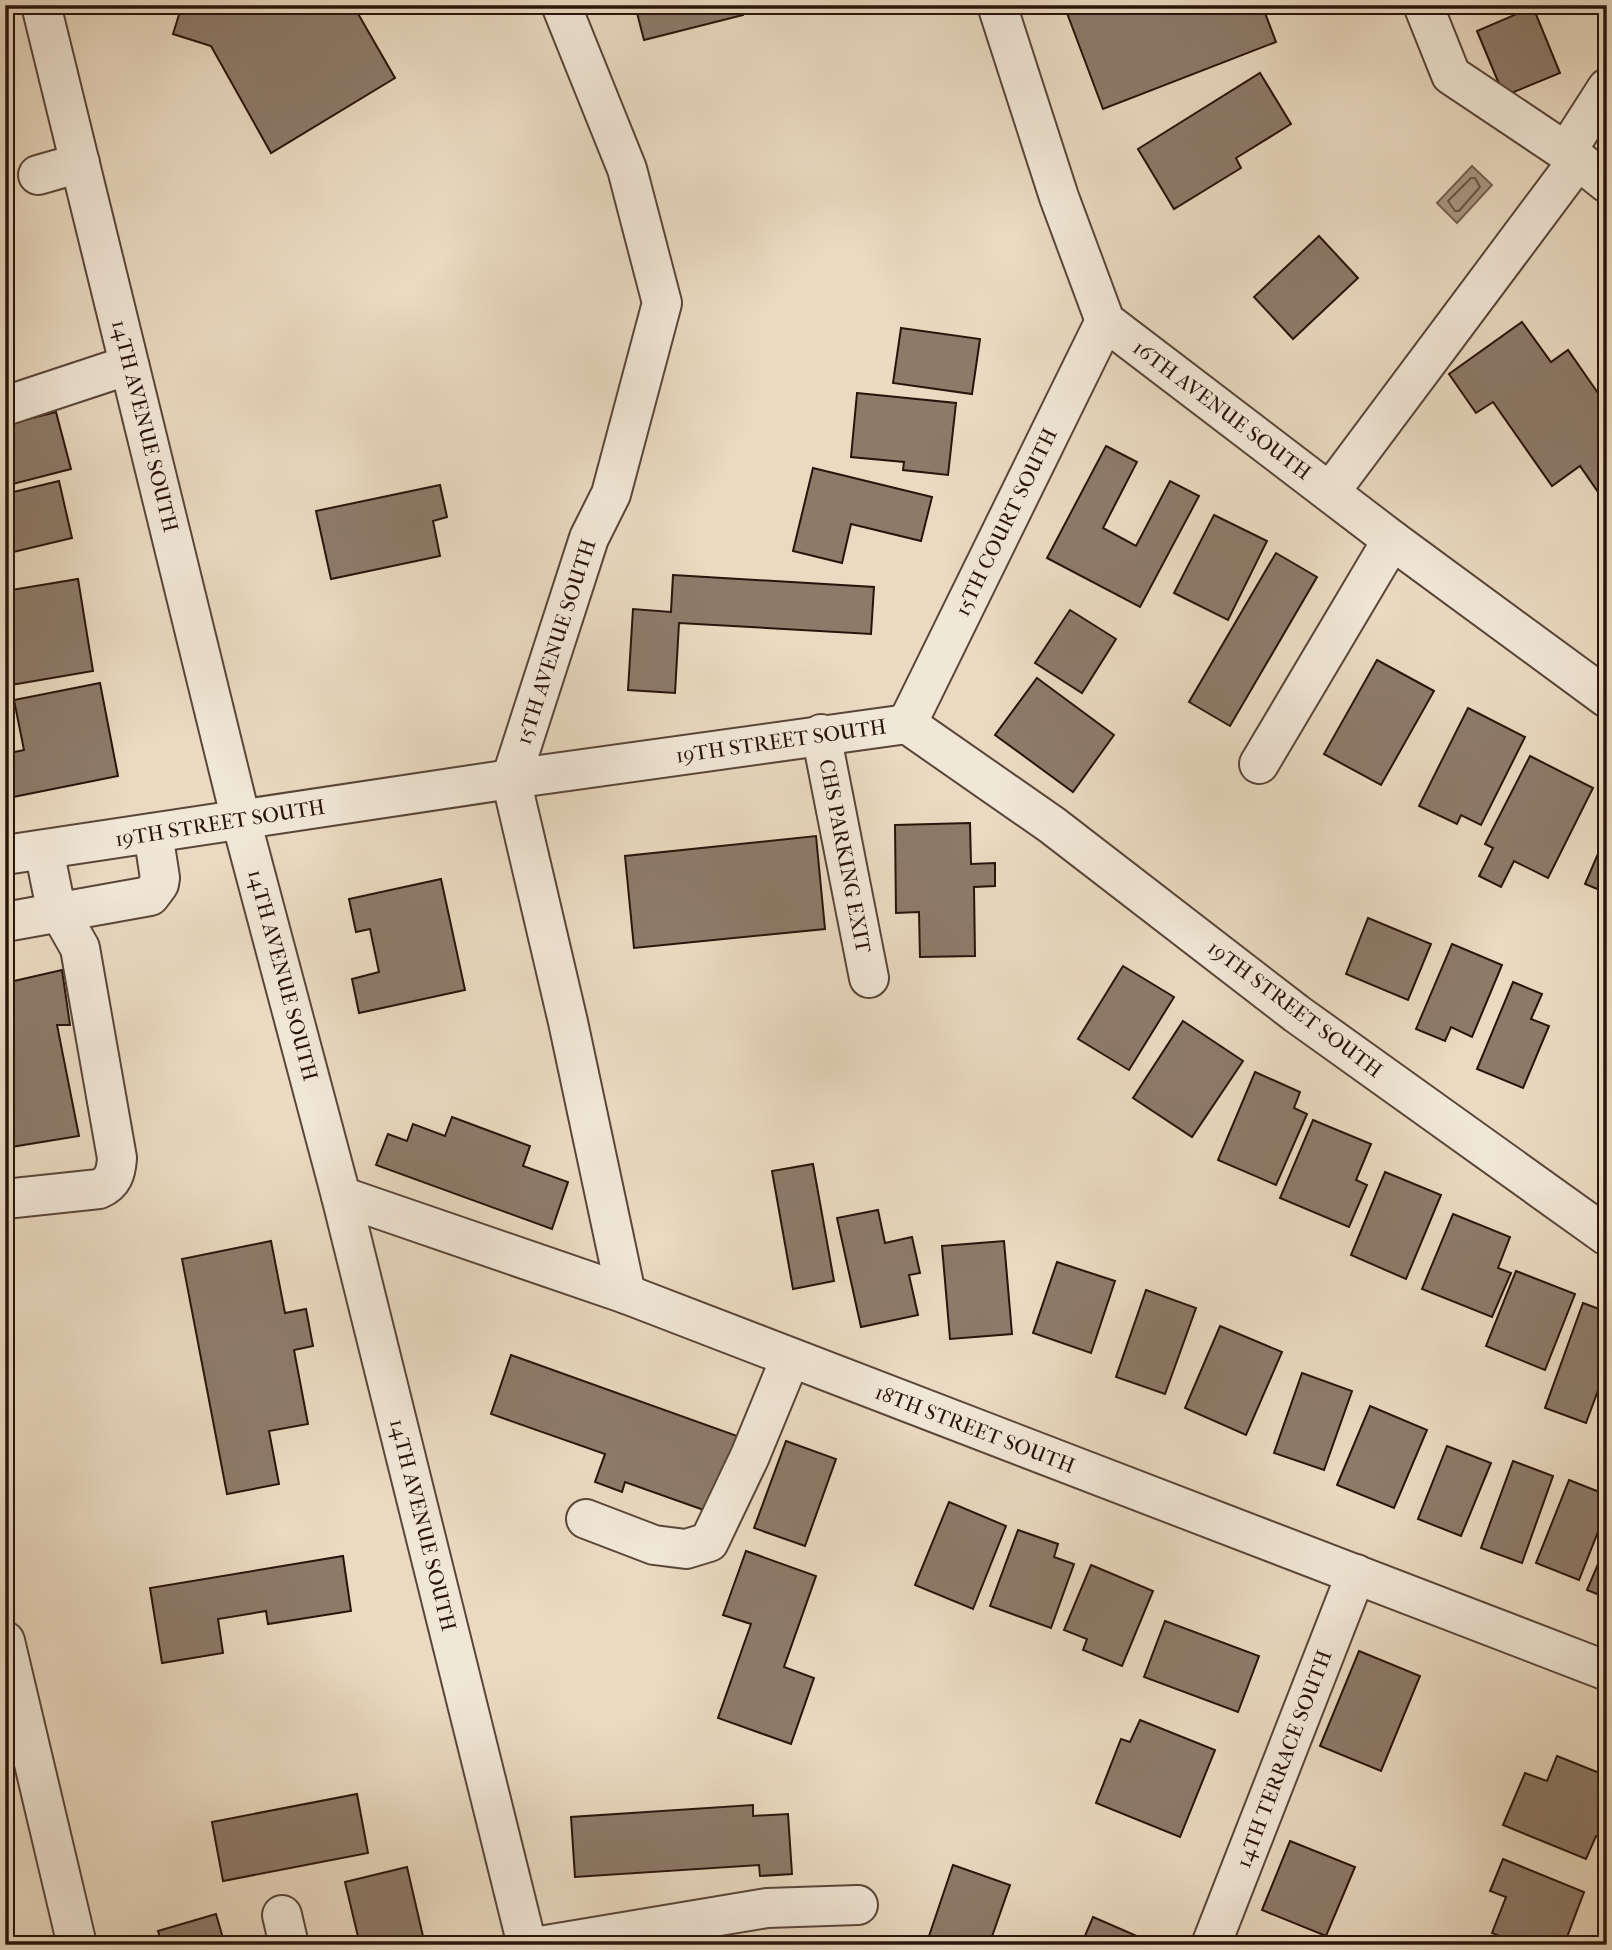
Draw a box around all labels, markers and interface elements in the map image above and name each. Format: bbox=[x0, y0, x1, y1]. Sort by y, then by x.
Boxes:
street label: 14TH AVENUE SOUTH bbox=[107, 317, 183, 535]
street label: 16TH AVENUE SOUTH bbox=[1128, 335, 1316, 485]
street label: 15TH COURT SOUTH bbox=[950, 424, 1062, 620]
street label: 15TH AVENUE SOUTH bbox=[511, 536, 601, 748]
street label: 19TH STREET SOUTH bbox=[674, 714, 888, 768]
street label: CHS PARKING EXIT bbox=[814, 757, 876, 956]
street label: 19TH STREET SOUTH bbox=[113, 794, 327, 851]
street label: 14TH AVENUE SOUTH bbox=[243, 867, 323, 1084]
street label: 19TH STREET SOUTH bbox=[1203, 935, 1387, 1083]
street label: 18TH STREET SOUTH bbox=[872, 1380, 1079, 1478]
street label: 14TH AVENUE SOUTH bbox=[385, 1416, 461, 1634]
street label: 14TH TERRACE SOUTH bbox=[1231, 1646, 1337, 1871]

